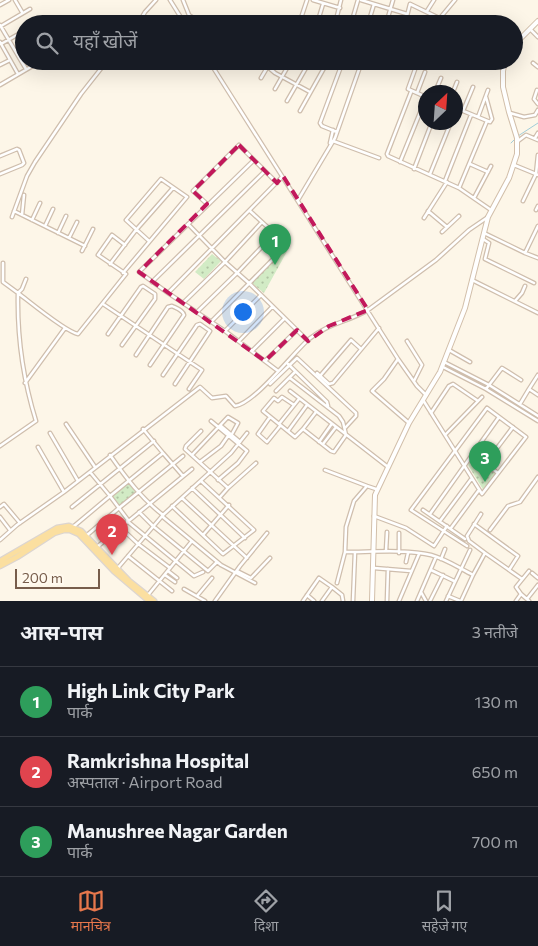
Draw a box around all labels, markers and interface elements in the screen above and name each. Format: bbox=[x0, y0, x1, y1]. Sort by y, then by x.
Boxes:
search box bbox=[15, 15, 523, 70]
icon: search bbox=[33, 29, 61, 57]
text: यहाँ खोजें bbox=[73, 29, 137, 52]
north arrow bbox=[418, 85, 463, 130]
pin: 1 bbox=[259, 224, 291, 265]
your location bbox=[230, 299, 256, 325]
pin: 3 bbox=[469, 441, 501, 482]
pin: 2 bbox=[96, 514, 128, 555]
scale bar bbox=[15, 566, 100, 589]
text: 200 m bbox=[22, 569, 63, 586]
text: आस-पास bbox=[20, 619, 103, 644]
text: 3 नतीजे bbox=[472, 622, 518, 641]
text: High Link City Park bbox=[67, 679, 235, 702]
text: 1 bbox=[32, 692, 40, 711]
text: 130 m bbox=[475, 692, 518, 711]
text: पार्क bbox=[67, 702, 93, 721]
text: Ramkrishna Hospital bbox=[67, 749, 249, 772]
text: 2 bbox=[31, 762, 41, 781]
text: 650 m bbox=[472, 762, 518, 781]
text: अस्पताल · Airport Road bbox=[67, 772, 223, 791]
text: Manushree Nagar Garden bbox=[67, 819, 288, 842]
text: 3 bbox=[31, 832, 41, 851]
text: 700 m bbox=[472, 832, 518, 851]
text: पार्क bbox=[67, 842, 93, 861]
tab: मानचित्र bbox=[71, 887, 111, 937]
tab: दिशा bbox=[252, 887, 280, 937]
tab: सहेजे गए bbox=[422, 887, 467, 937]

